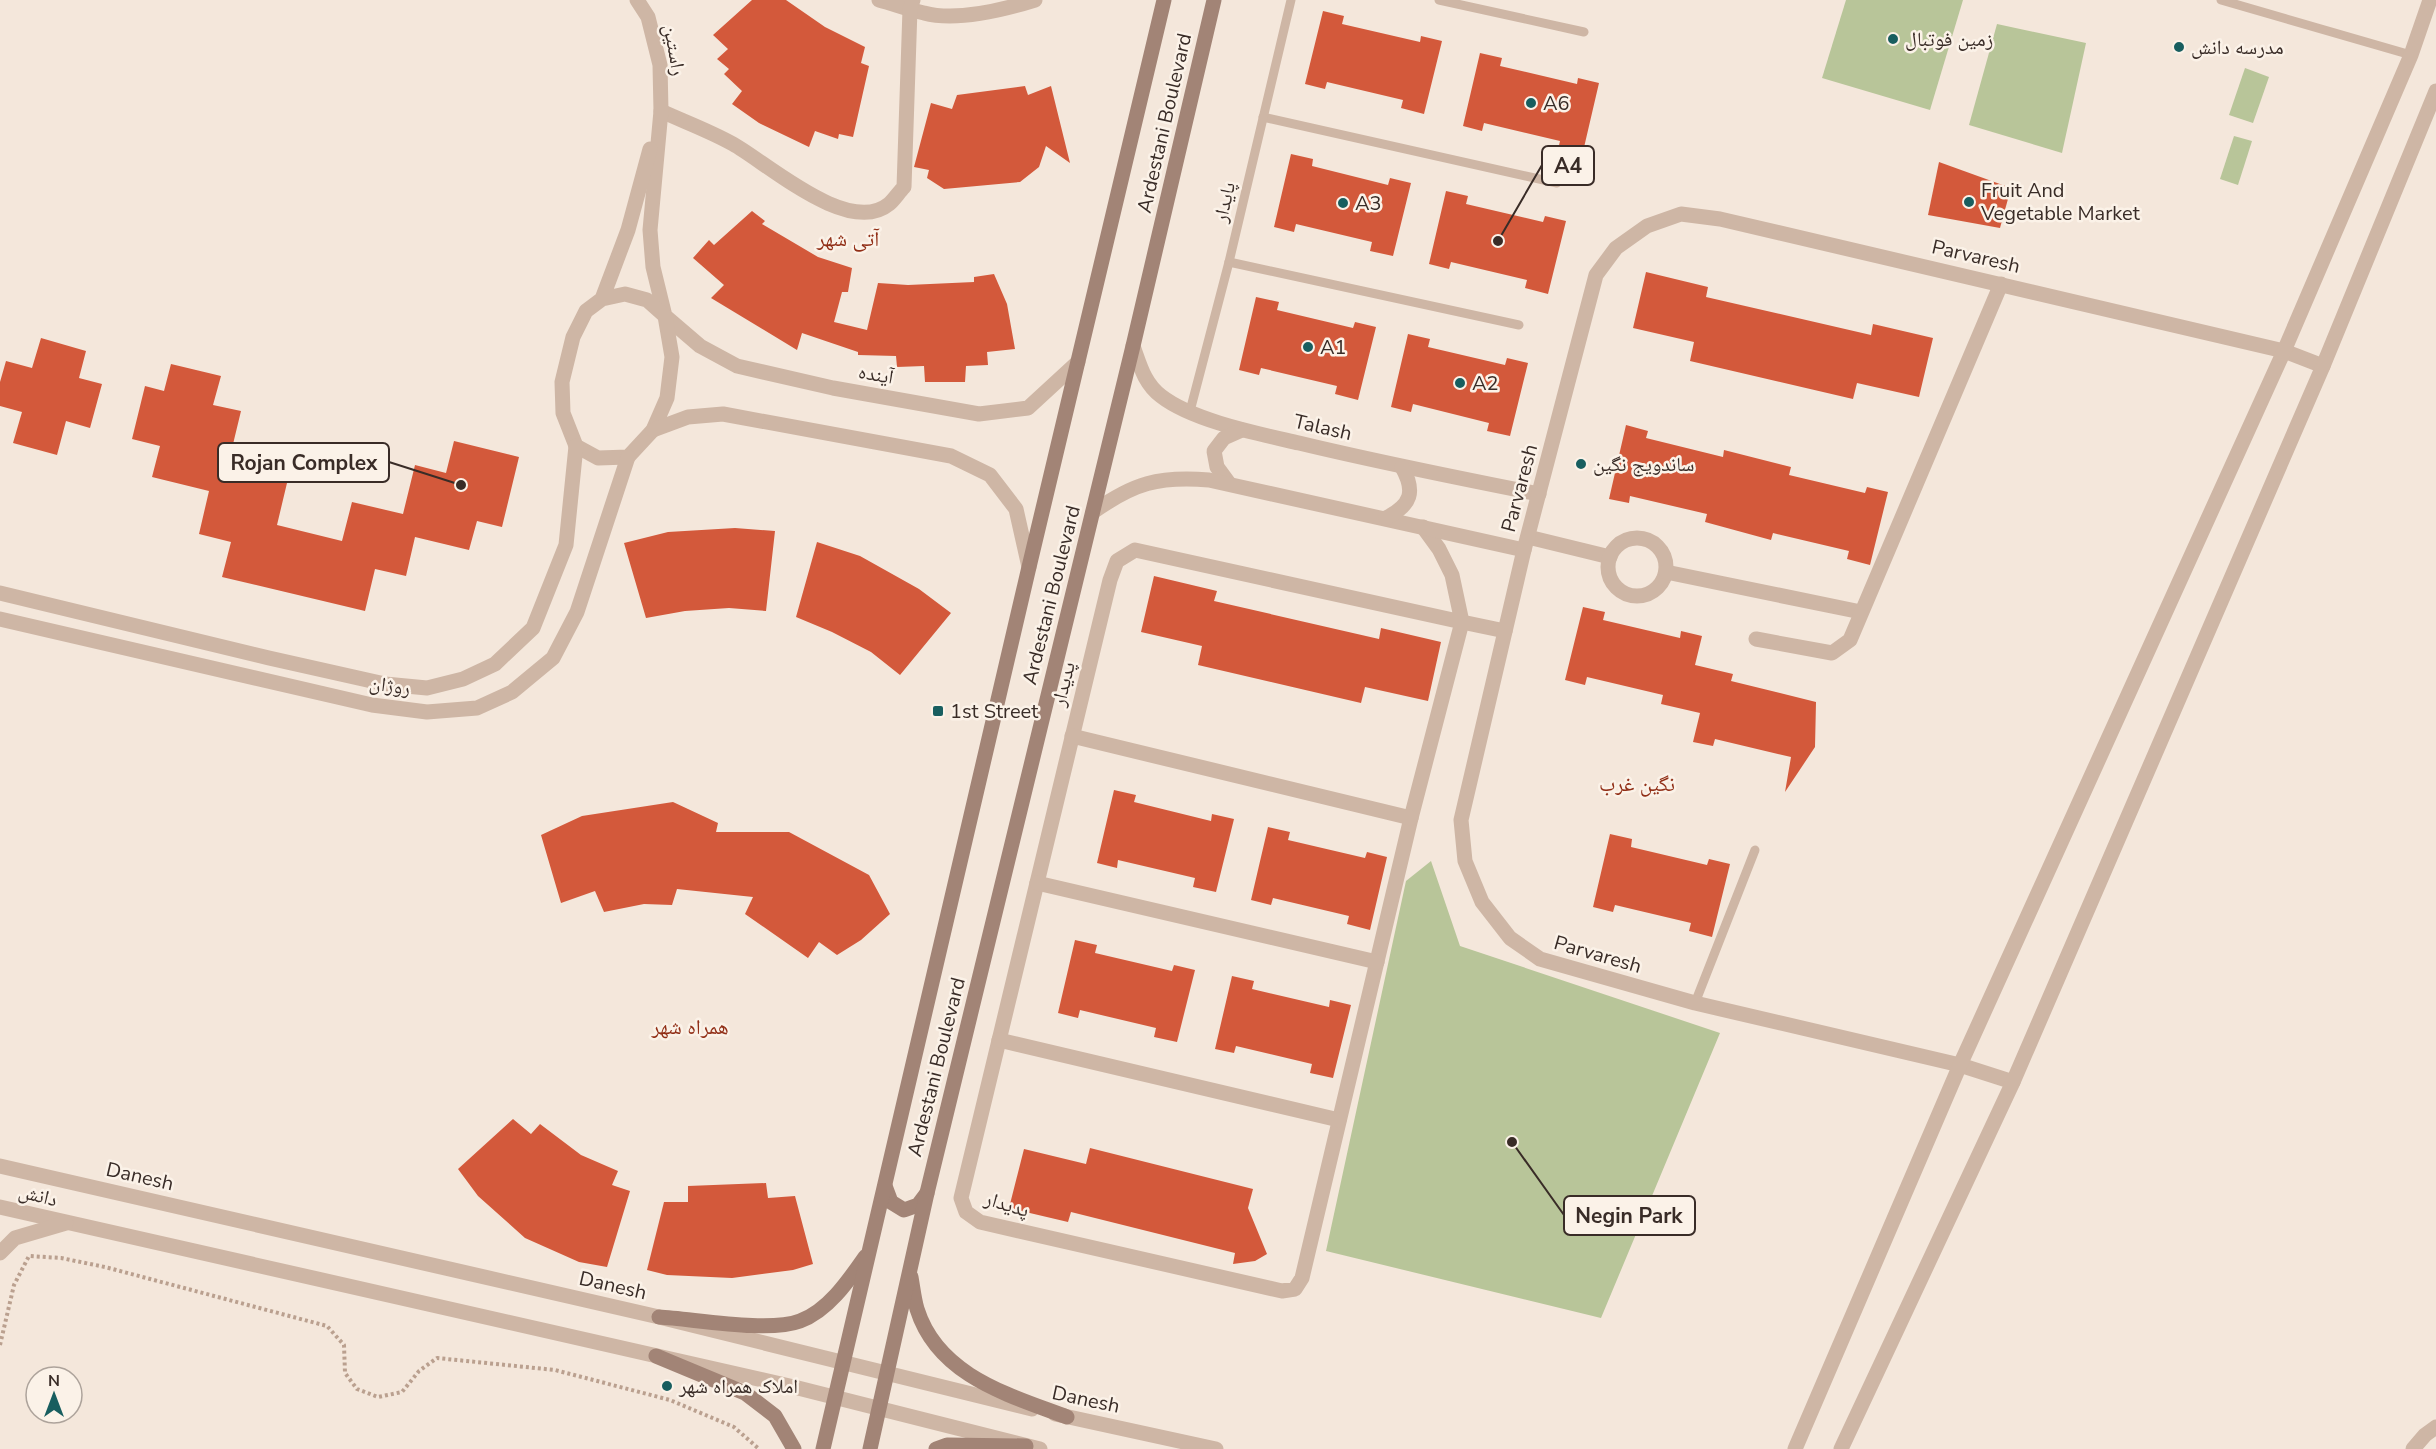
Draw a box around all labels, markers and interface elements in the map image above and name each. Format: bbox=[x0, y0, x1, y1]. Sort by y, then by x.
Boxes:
street label: راستین bbox=[657, 22, 692, 78]
place label: زمین فوتبال bbox=[1905, 26, 1993, 53]
street label: Ardestani Boulevard bbox=[1131, 31, 1198, 216]
marker: زمین فوتبال bbox=[1886, 32, 1900, 46]
place label: مدرسه دانش bbox=[2191, 34, 2284, 61]
marker: مدرسه دانش bbox=[2172, 40, 2186, 54]
place label: A6 bbox=[1543, 90, 1570, 117]
marker: A6 bbox=[1524, 96, 1538, 110]
callout: A4 bbox=[1542, 146, 1594, 185]
text: A4 bbox=[1554, 152, 1583, 180]
place label: Fruit And Vegetable Market bbox=[1980, 177, 2141, 227]
street label: پایدار bbox=[1207, 179, 1242, 226]
place label: A3 bbox=[1355, 190, 1382, 217]
marker: Fruit And Vegetable Market bbox=[1962, 195, 1976, 209]
marker: A3 bbox=[1336, 196, 1350, 210]
district label: آتی شهر bbox=[816, 225, 880, 253]
street label: Parvaresh bbox=[1929, 233, 2023, 280]
place label: A1 bbox=[1320, 334, 1347, 361]
marker: A1 bbox=[1301, 340, 1315, 354]
street label: آینده bbox=[856, 358, 896, 391]
place label: A2 bbox=[1472, 370, 1499, 397]
marker: A2 bbox=[1453, 376, 1467, 390]
street label: Talash bbox=[1291, 408, 1354, 447]
street label: Parvaresh bbox=[1495, 441, 1544, 535]
callout: Rojan Complex bbox=[218, 443, 389, 482]
text: Rojan Complex bbox=[230, 449, 378, 477]
place label: ساندویج نگین bbox=[1593, 451, 1694, 478]
marker: ساندویج نگین bbox=[1574, 457, 1588, 471]
street label: Ardestani Boulevard bbox=[1016, 503, 1087, 688]
street label: پدیدار bbox=[1045, 659, 1082, 710]
street label: روژان bbox=[368, 669, 412, 702]
place label: 1st Street bbox=[950, 698, 1039, 725]
marker: 1st Street bbox=[931, 704, 945, 718]
district label: نگین غرب bbox=[1599, 770, 1675, 798]
street label: Parvaresh bbox=[1551, 929, 1645, 980]
street label: Ardestani Boulevard bbox=[901, 975, 972, 1160]
district label: همراه شهر bbox=[650, 1013, 729, 1041]
street label: Danesh bbox=[104, 1156, 176, 1197]
street label: دانش bbox=[16, 1178, 60, 1213]
street label: پدیدار bbox=[980, 1185, 1032, 1224]
callout: Negin Park bbox=[1564, 1196, 1695, 1235]
text: Negin Park bbox=[1575, 1202, 1683, 1230]
street label: Danesh bbox=[577, 1265, 649, 1306]
north arrow bbox=[24, 1365, 84, 1425]
text: N bbox=[48, 1370, 60, 1392]
place label: املاک همراه شهر bbox=[678, 1373, 798, 1400]
marker: املاک همراه شهر bbox=[660, 1379, 674, 1393]
street label: Danesh bbox=[1050, 1379, 1122, 1420]

